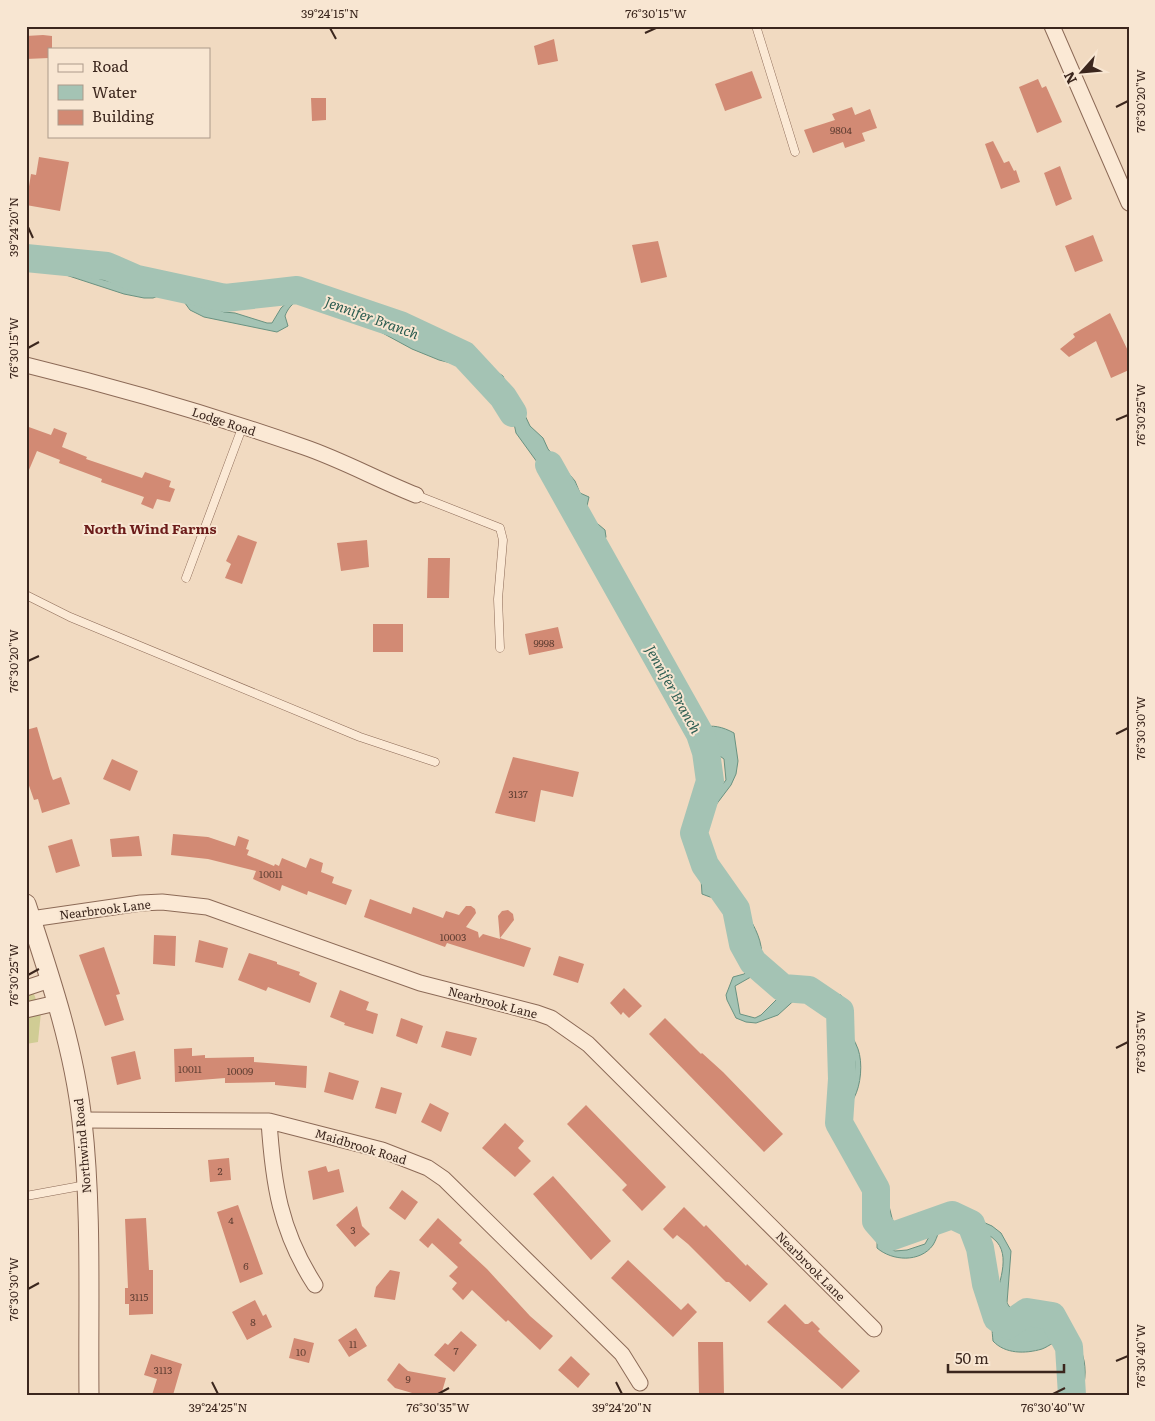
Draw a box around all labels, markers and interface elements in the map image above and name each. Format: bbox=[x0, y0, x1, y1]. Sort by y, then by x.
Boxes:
text: 39°24'15"N bbox=[301, 4, 359, 22]
text: 76°30'15"W bbox=[625, 4, 687, 22]
legend bbox=[48, 48, 210, 138]
north arrow bbox=[1058, 48, 1108, 98]
text: Road bbox=[92, 54, 128, 77]
text: N bbox=[1058, 68, 1081, 88]
text: 76°30'20"W bbox=[1131, 69, 1149, 133]
text: Water bbox=[92, 80, 137, 103]
text: Building bbox=[92, 104, 154, 127]
house number: 9804 bbox=[830, 122, 853, 137]
text: 39°24'20"N bbox=[4, 197, 22, 257]
water label: Jennifer Branch bbox=[322, 291, 422, 343]
text: 76°30'15"W bbox=[4, 317, 22, 379]
text: 76°30'25"W bbox=[1131, 384, 1149, 446]
street label: Lodge Road bbox=[190, 402, 259, 440]
district label: North Wind Farms bbox=[84, 518, 216, 538]
text: 76°30'20"W bbox=[4, 629, 22, 693]
house number: 9998 bbox=[533, 635, 555, 650]
water label: Jennifer Branch bbox=[641, 641, 707, 738]
text: 76°30'30"W bbox=[1131, 696, 1149, 760]
house number: 3137 bbox=[508, 786, 528, 801]
house number: 10011 bbox=[259, 866, 283, 881]
street label: Nearbrook Lane bbox=[58, 894, 152, 924]
house number: 10003 bbox=[440, 929, 466, 944]
text: 76°30'25"W bbox=[4, 944, 22, 1006]
street label: Nearbrook Lane bbox=[446, 981, 540, 1023]
text: 76°30'35"W bbox=[1131, 1010, 1149, 1074]
house number: 10011 bbox=[178, 1061, 202, 1076]
house number: 10009 bbox=[227, 1063, 253, 1078]
street label: Northwind Road bbox=[69, 1097, 95, 1194]
street label: Maidbrook Road bbox=[313, 1124, 410, 1169]
house number: 2 bbox=[217, 1163, 223, 1178]
house number: 4 bbox=[228, 1212, 234, 1227]
house number: 3 bbox=[350, 1222, 356, 1237]
street label: Nearbrook Lane bbox=[772, 1227, 850, 1305]
text: 76°30'30"W bbox=[4, 1257, 22, 1321]
house number: 6 bbox=[243, 1258, 249, 1273]
house number: 3115 bbox=[130, 1289, 148, 1304]
house number: 8 bbox=[250, 1314, 256, 1329]
text: 76°30'40"W bbox=[1131, 1324, 1149, 1388]
house number: 11 bbox=[349, 1336, 357, 1351]
scale bar bbox=[948, 1341, 1064, 1373]
house number: 7 bbox=[453, 1343, 459, 1358]
house number: 10 bbox=[296, 1344, 306, 1359]
text: 50 m bbox=[955, 1346, 989, 1369]
house number: 3113 bbox=[154, 1362, 172, 1377]
house number: 9 bbox=[405, 1371, 411, 1386]
text: 39°24'25"N bbox=[188, 1398, 248, 1416]
text: 76°30'35"W bbox=[406, 1398, 470, 1416]
text: 39°24'20"N bbox=[592, 1398, 652, 1416]
text: 76°30'40"W bbox=[1021, 1398, 1085, 1416]

